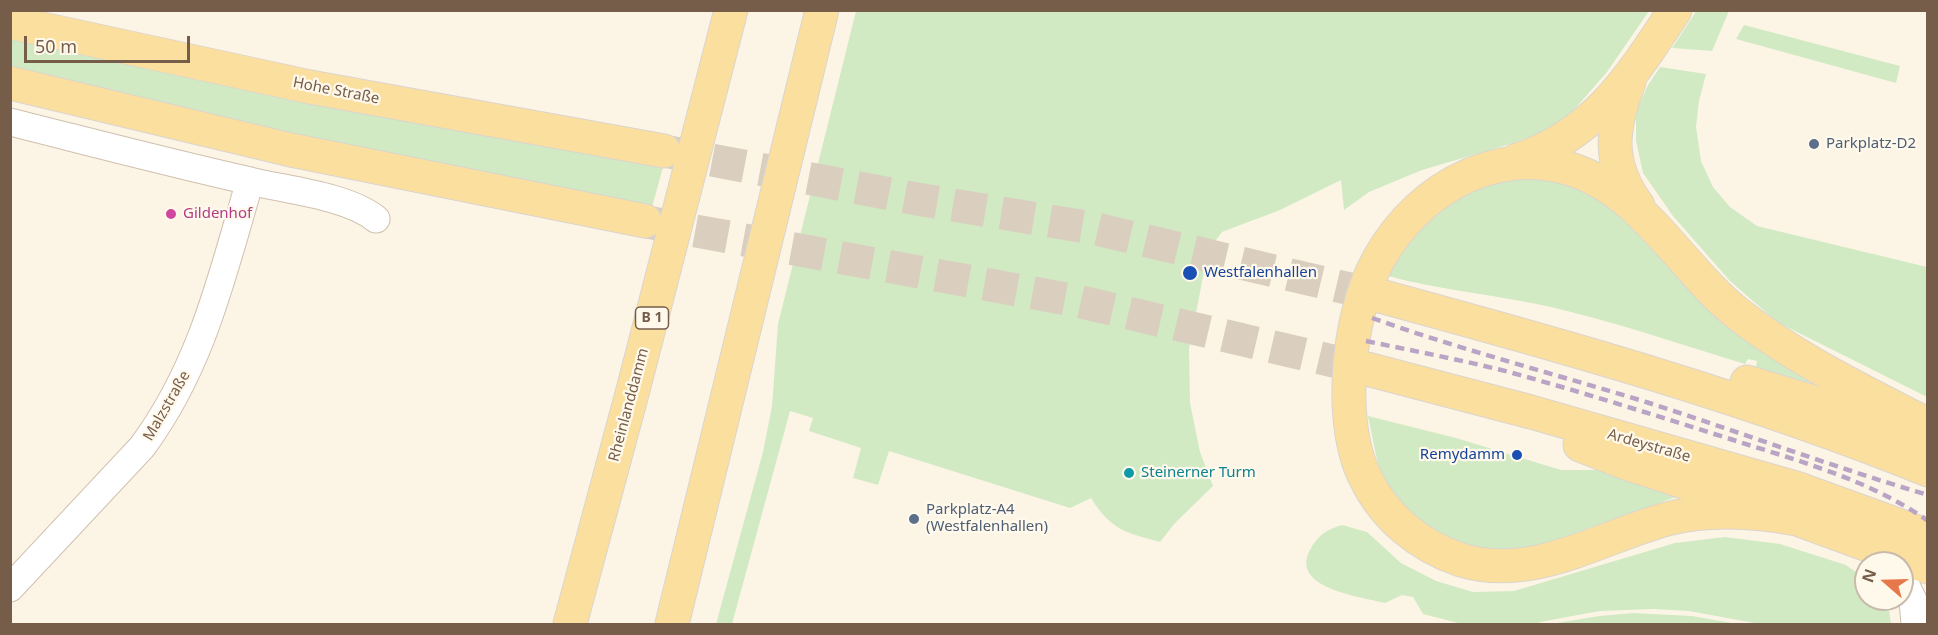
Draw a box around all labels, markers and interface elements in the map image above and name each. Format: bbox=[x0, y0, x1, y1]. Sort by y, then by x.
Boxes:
scale bar bbox=[27, 24, 194, 62]
text: 50 m bbox=[35, 34, 77, 58]
street label: Hohe Straße bbox=[291, 74, 381, 108]
place label: Parkplatz-D2 bbox=[1826, 135, 1916, 153]
marker: Parkplatz-D2 bbox=[1807, 137, 1821, 151]
place label: Gildenhof bbox=[183, 205, 252, 223]
marker: Gildenhof bbox=[164, 207, 178, 221]
marker: Westfalenhallen bbox=[1181, 264, 1199, 282]
place label: Westfalenhallen bbox=[1204, 264, 1317, 282]
road number: B 1 bbox=[636, 307, 668, 329]
street label: Rheinlanddamm bbox=[605, 346, 653, 464]
street label: Malzstraße bbox=[140, 368, 194, 444]
street label: Ardeystraße bbox=[1605, 426, 1693, 466]
place label: Remydamm bbox=[1420, 446, 1505, 464]
marker: Remydamm bbox=[1510, 448, 1524, 462]
place label: Steinerner Turm bbox=[1141, 464, 1256, 482]
marker: Steinerner Turm bbox=[1122, 466, 1136, 480]
place label: Parkplatz-A4 (Westfalenhallen) bbox=[926, 501, 1048, 536]
marker: Parkplatz-A4 (Westfalenhallen) bbox=[907, 512, 921, 526]
north arrow bbox=[1854, 551, 1914, 611]
text: N bbox=[1856, 566, 1882, 585]

